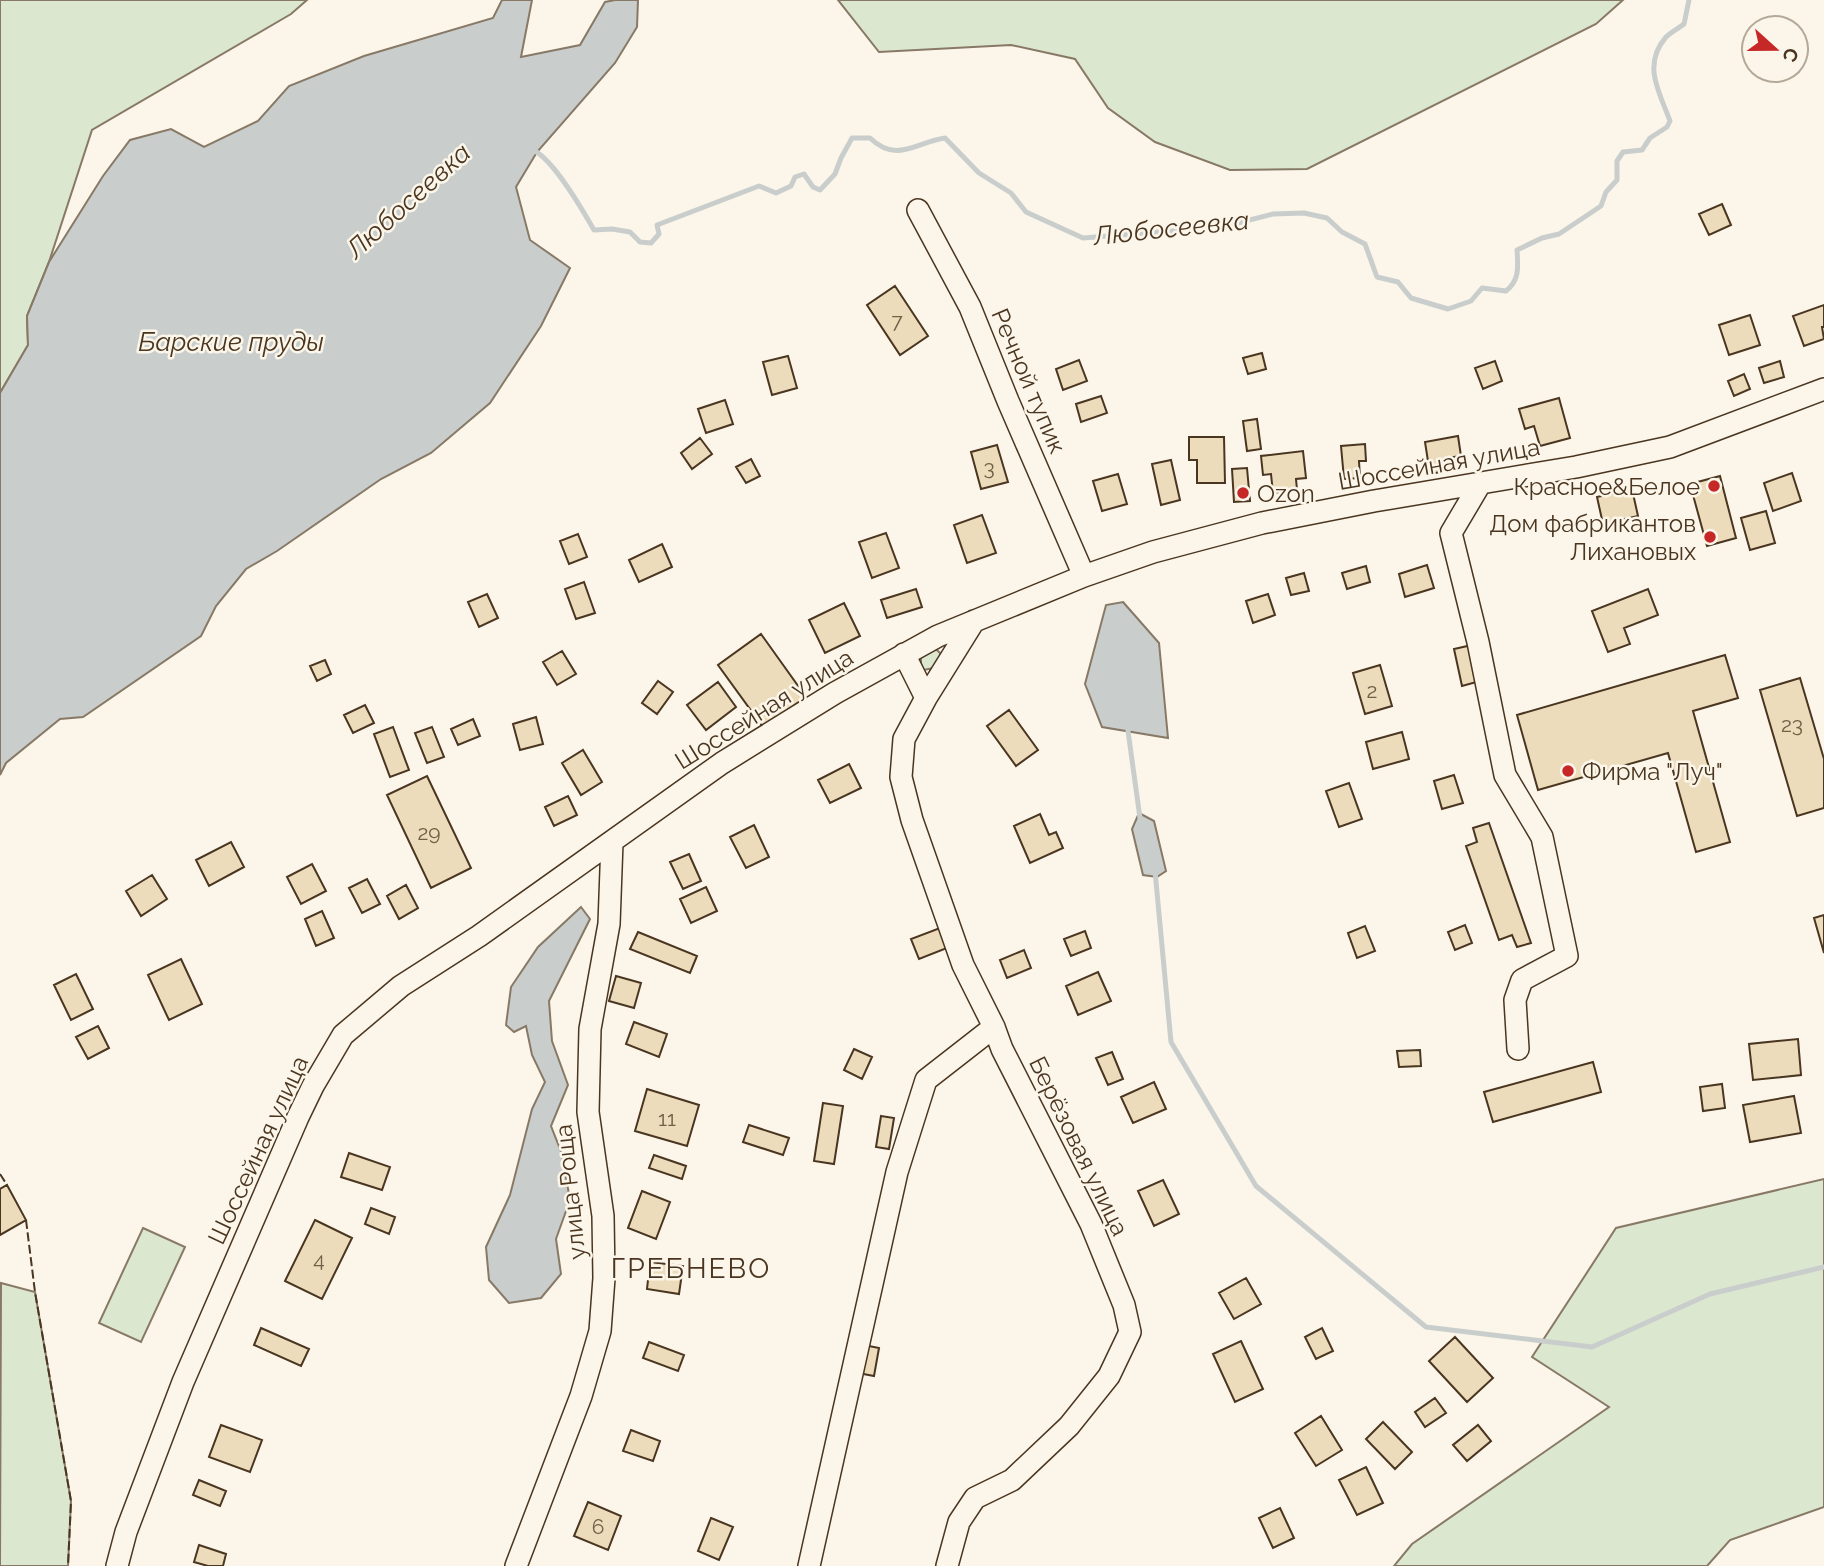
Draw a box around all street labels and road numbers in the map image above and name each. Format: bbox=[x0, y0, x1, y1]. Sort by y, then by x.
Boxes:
street label: Речной тупик bbox=[985, 304, 1073, 458]
street label: Шоссейная улица bbox=[1336, 432, 1542, 496]
street label: Шоссейная улица bbox=[670, 643, 858, 775]
street label: Шоссейная улица bbox=[202, 1051, 314, 1249]
street label: Берёзовая улица bbox=[1023, 1052, 1135, 1240]
street label: улица Роща bbox=[548, 1123, 592, 1261]

